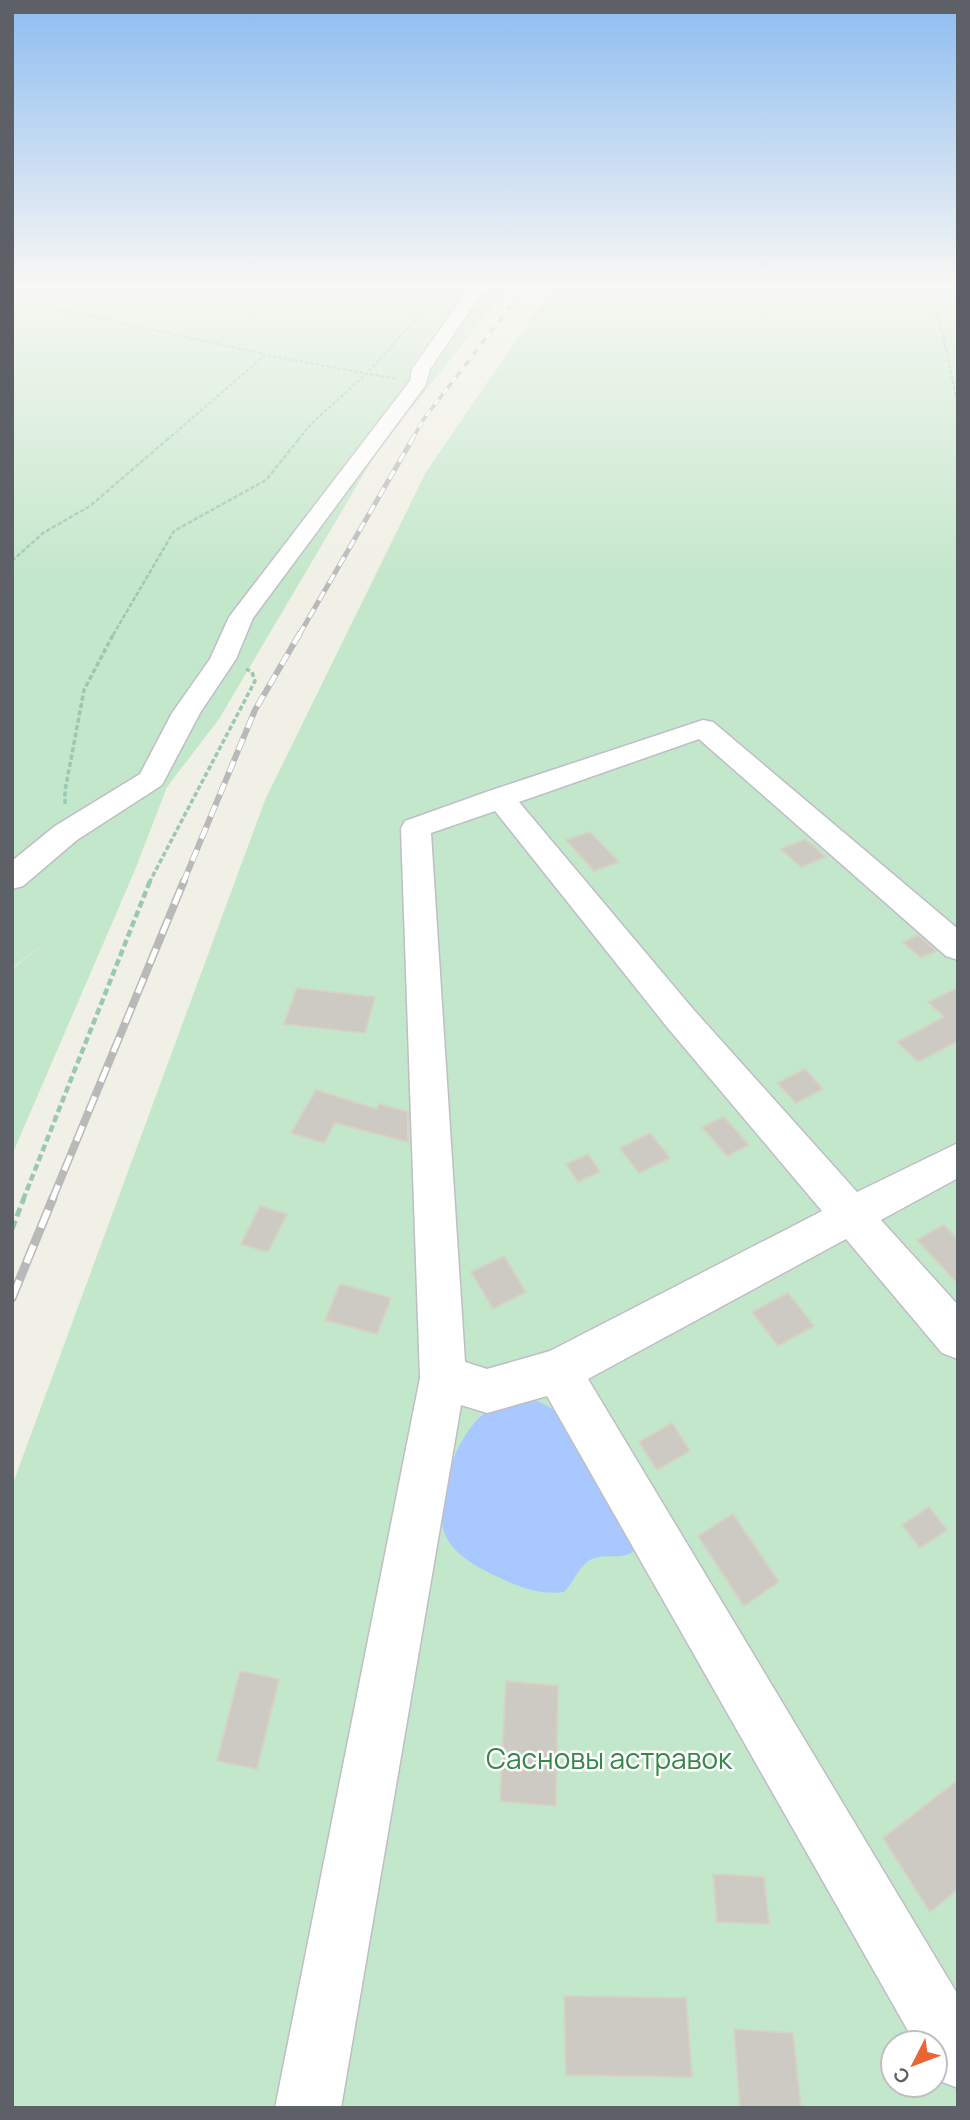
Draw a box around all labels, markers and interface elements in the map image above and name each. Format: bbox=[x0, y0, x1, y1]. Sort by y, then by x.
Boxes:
park label: Сасновы астравок bbox=[486, 1739, 733, 1777]
north arrow bbox=[879, 2029, 949, 2099]
text: С bbox=[887, 2061, 916, 2089]

